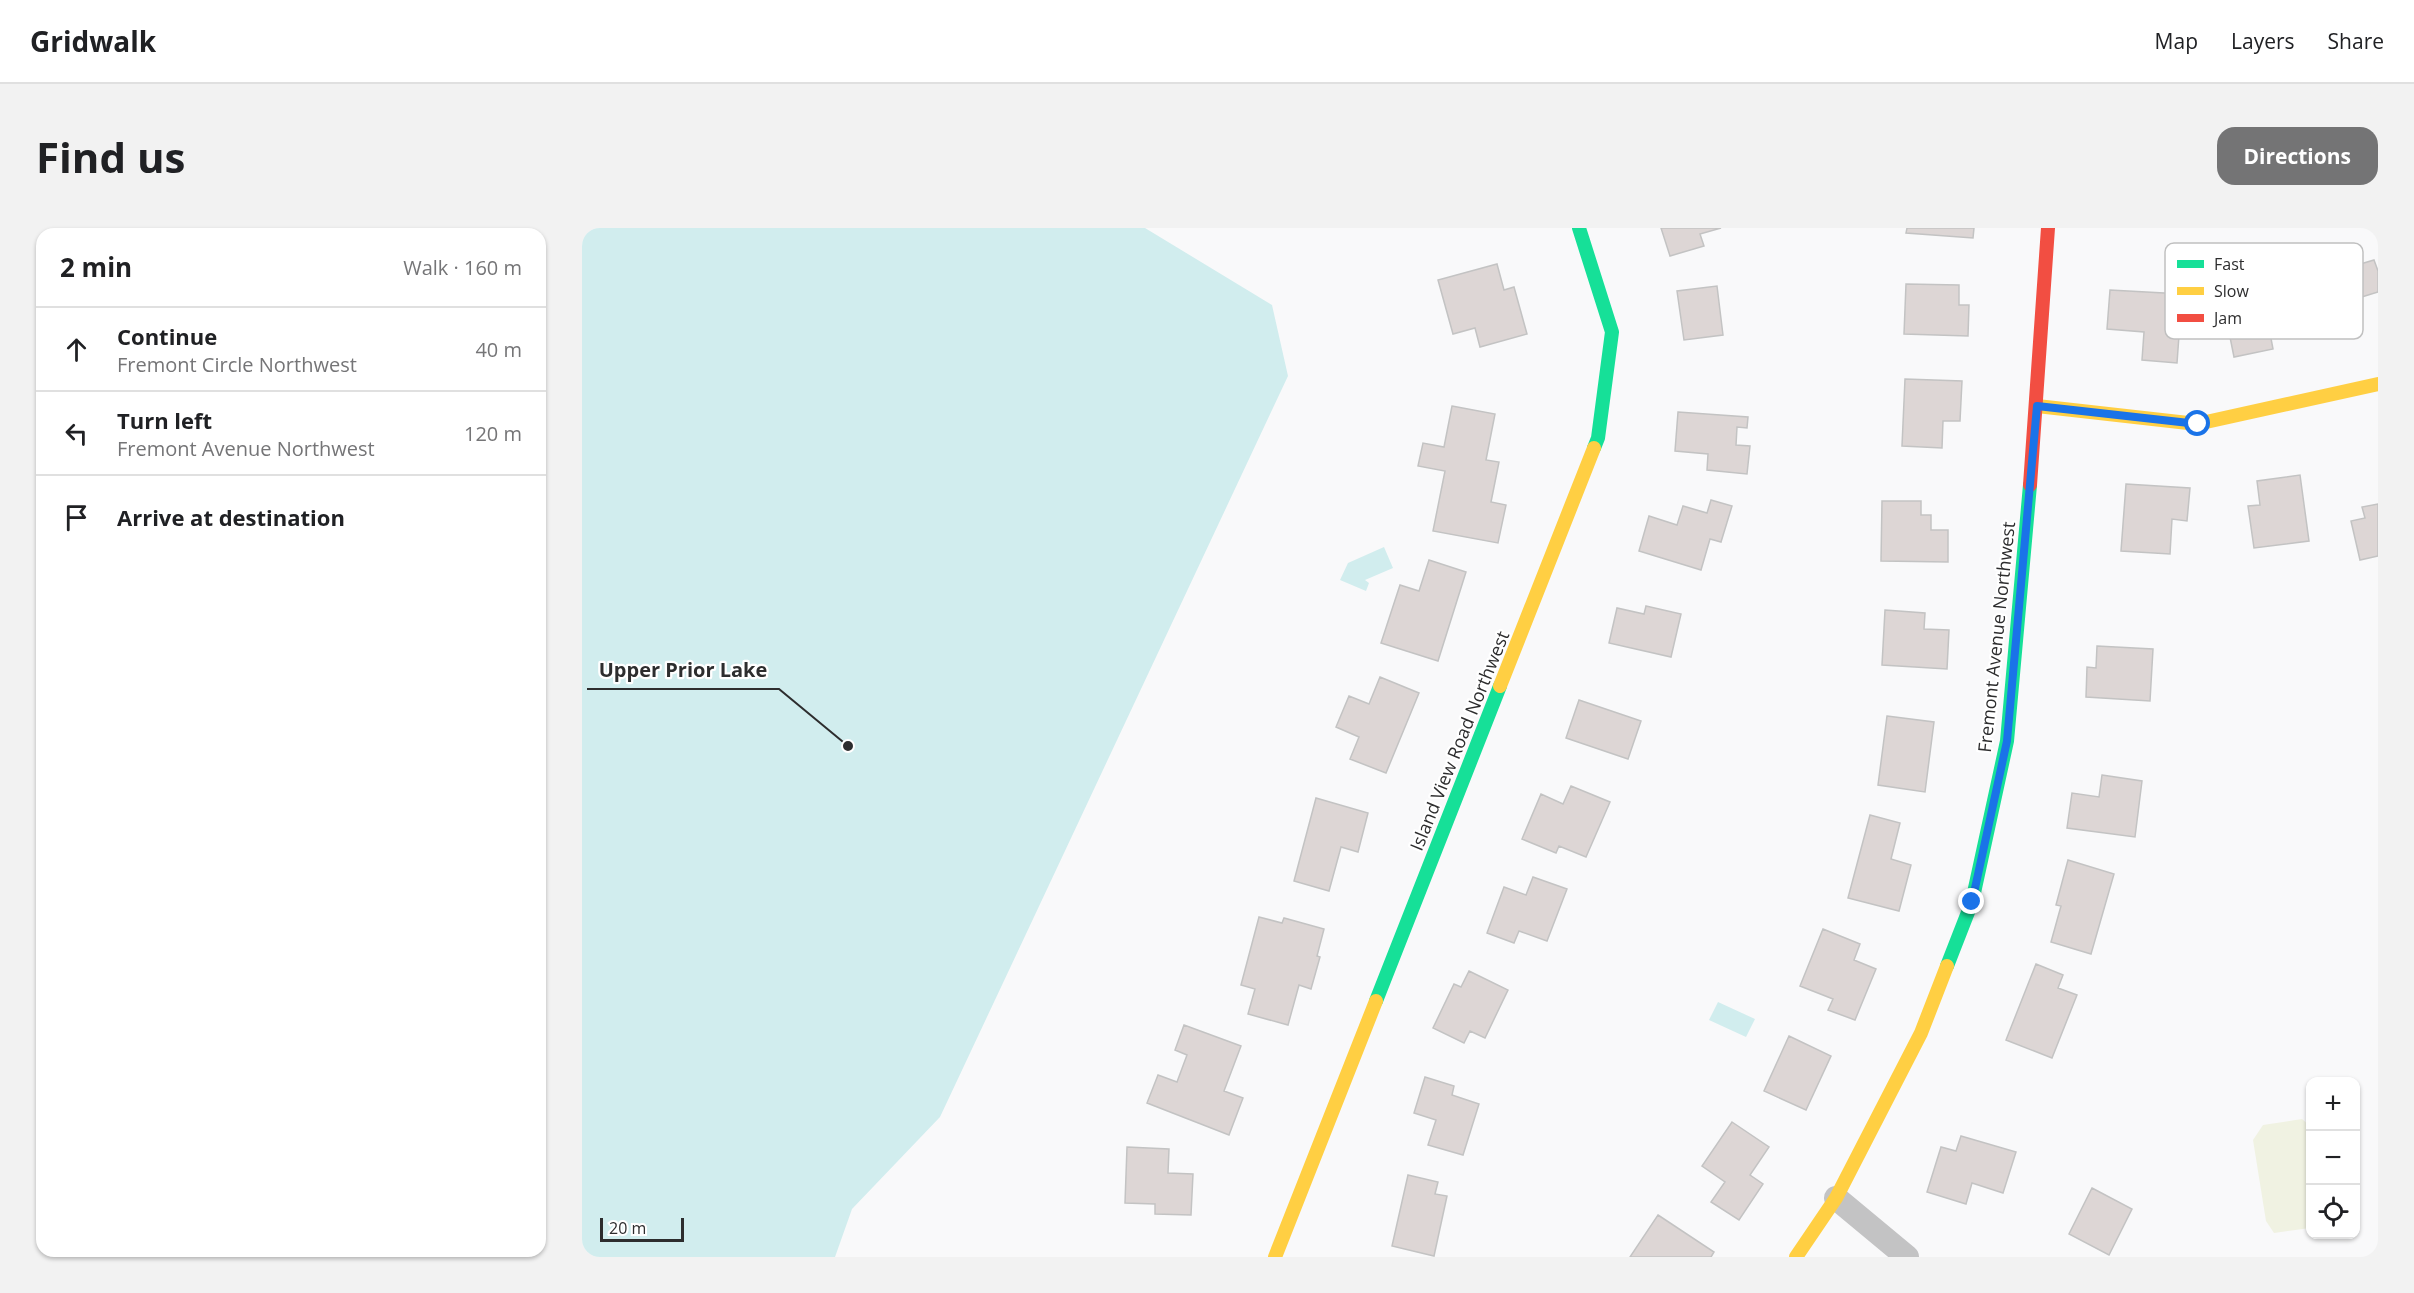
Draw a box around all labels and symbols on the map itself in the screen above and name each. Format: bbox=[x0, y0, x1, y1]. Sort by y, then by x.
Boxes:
legend bbox=[2165, 243, 2363, 339]
text: Fast bbox=[2214, 253, 2245, 275]
text: Slow bbox=[2214, 280, 2249, 302]
text: Jam bbox=[2212, 307, 2242, 329]
route start bbox=[2184, 410, 2210, 436]
street label: Fremont Avenue Northwest bbox=[1972, 520, 2020, 753]
street label: Island View Road Northwest bbox=[1404, 627, 1514, 854]
callout: Upper Prior Lake bbox=[587, 651, 779, 689]
text: Upper Prior Lake bbox=[599, 656, 767, 683]
route end bbox=[1958, 888, 1984, 914]
scale bar bbox=[600, 1215, 684, 1242]

